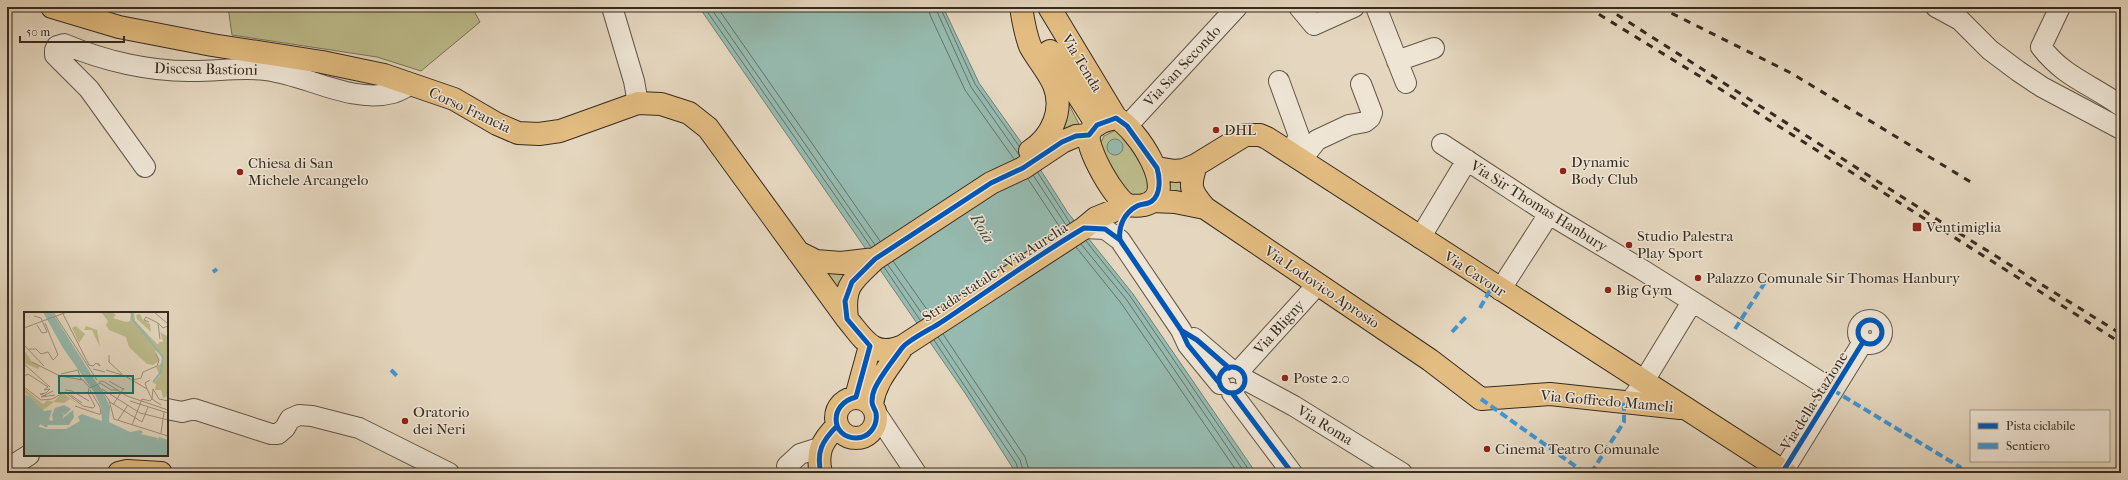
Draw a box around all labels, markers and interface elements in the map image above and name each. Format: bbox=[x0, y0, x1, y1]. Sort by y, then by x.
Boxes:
scale bar bbox=[20, 18, 124, 44]
street label: Via San Secondo bbox=[1139, 21, 1225, 111]
text: 50 m bbox=[26, 25, 50, 39]
street label: Via Tenda bbox=[1057, 30, 1107, 96]
street label: Discesa Bastioni bbox=[154, 59, 259, 79]
street label: Corso Francia bbox=[426, 83, 515, 137]
place label: DHL bbox=[1224, 121, 1256, 139]
marker: DHL bbox=[1211, 125, 1221, 135]
place label: Dynamic Body Club bbox=[1571, 153, 1638, 188]
place label: Chiesa di San Michele Arcangelo bbox=[248, 154, 369, 189]
street label: Via Sir Thomas Hanbury bbox=[1466, 156, 1612, 256]
marker: Dynamic Body Club bbox=[1558, 166, 1568, 176]
marker: Chiesa di San Michele Arcangelo bbox=[235, 167, 245, 177]
water label: Roia bbox=[966, 209, 999, 246]
street label: Strada statale 1 Via Aurelia bbox=[919, 218, 1072, 326]
place label: Ventimiglia bbox=[1925, 218, 2002, 236]
marker: Ventimiglia bbox=[1911, 221, 1923, 233]
place label: Studio Palestra Play Sport bbox=[1637, 227, 1734, 262]
marker: Studio Palestra Play Sport bbox=[1624, 240, 1634, 250]
street label: Via Lodovico Aprosio bbox=[1260, 241, 1383, 332]
street label: Via Cavour bbox=[1440, 247, 1510, 301]
place label: Palazzo Comunale Sir Thomas Hanbury bbox=[1706, 269, 1961, 287]
marker: Palazzo Comunale Sir Thomas Hanbury bbox=[1693, 273, 1703, 283]
place label: Big Gym bbox=[1616, 281, 1673, 299]
marker: Big Gym bbox=[1603, 285, 1613, 295]
street label: Via Bligny bbox=[1249, 295, 1309, 359]
inset map bbox=[24, 312, 168, 456]
street label: Via della Stazione bbox=[1776, 348, 1852, 454]
place label: Poste 2.0 bbox=[1293, 369, 1350, 387]
marker: Poste 2.0 bbox=[1280, 373, 1290, 383]
street label: Via Goffredo Mameli bbox=[1539, 386, 1675, 416]
street label: Via Roma bbox=[1293, 401, 1357, 449]
place label: Oratorio dei Neri bbox=[413, 403, 470, 438]
legend bbox=[1970, 410, 2110, 462]
marker: Oratorio dei Neri bbox=[400, 416, 410, 426]
text: Pista ciclabile bbox=[2006, 419, 2075, 433]
text: Sentiero bbox=[2006, 439, 2050, 453]
place label: Cinema Teatro Comunale bbox=[1495, 440, 1660, 458]
marker: Cinema Teatro Comunale bbox=[1482, 444, 1492, 454]

